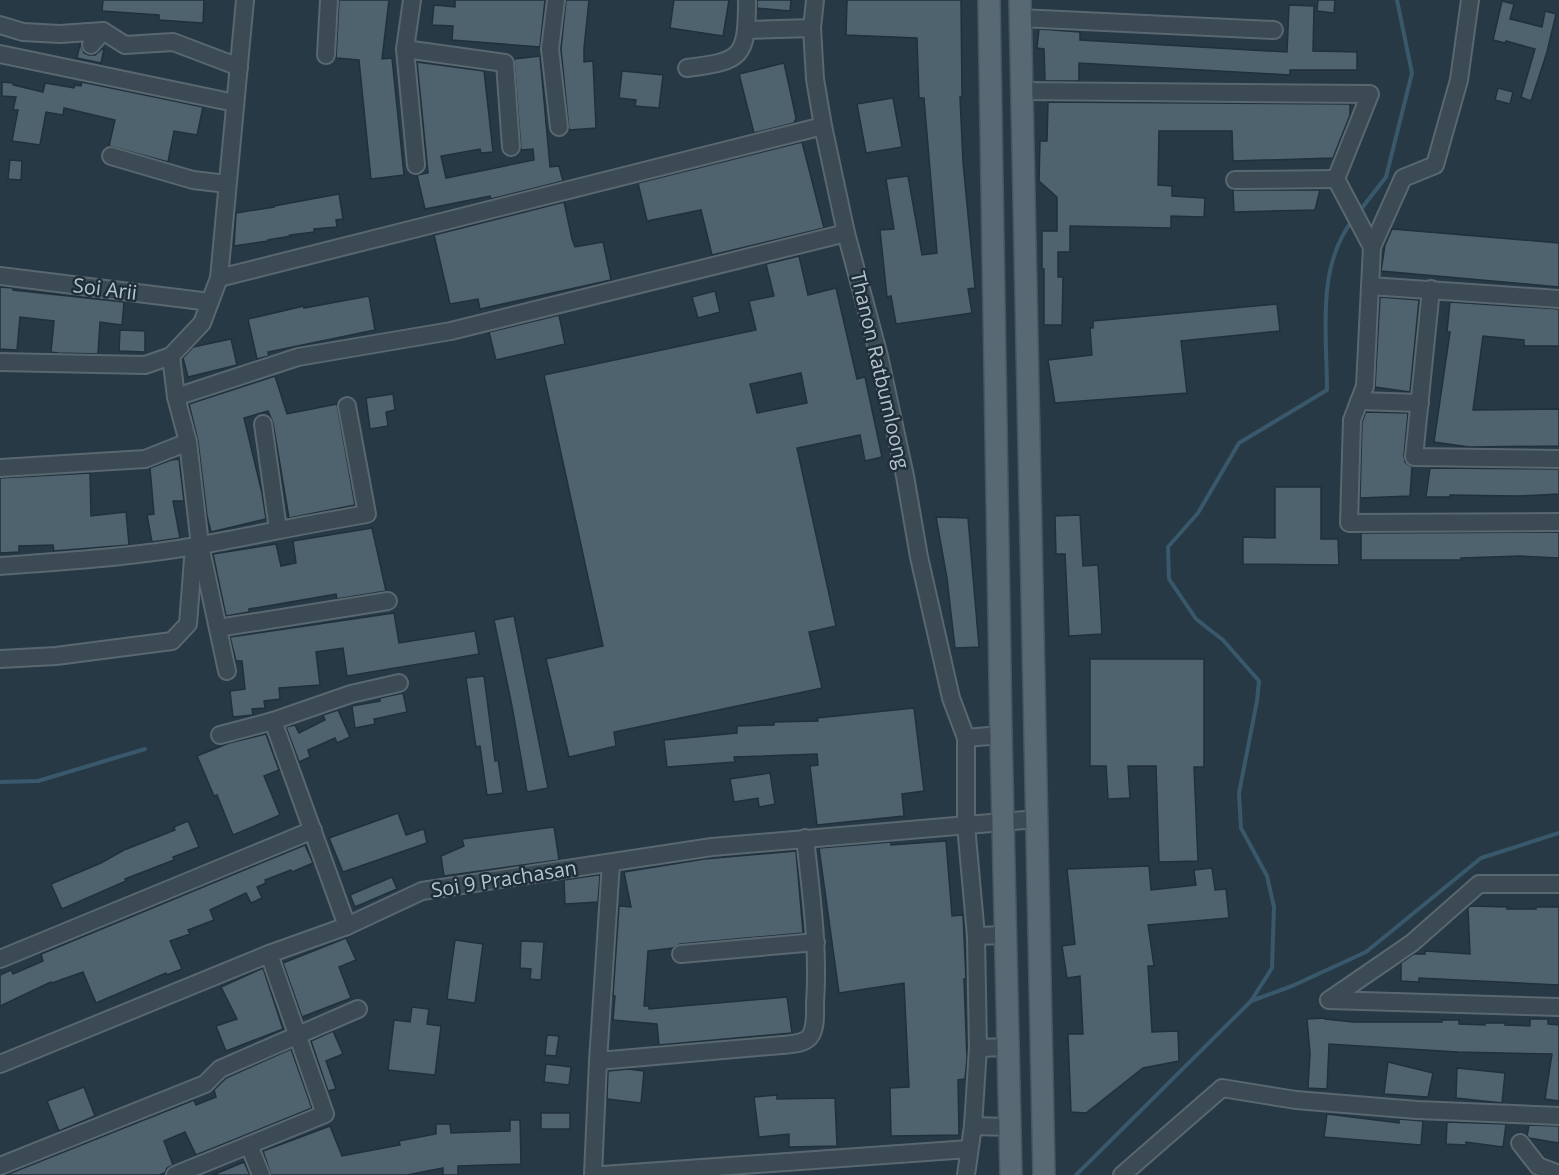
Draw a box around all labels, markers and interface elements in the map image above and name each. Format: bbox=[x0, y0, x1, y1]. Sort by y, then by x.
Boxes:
street label: Thanon Ratbumloong bbox=[845, 268, 916, 471]
street label: Soi Arii bbox=[72, 271, 139, 306]
street label: Soi 9 Prachasan bbox=[429, 854, 579, 903]

